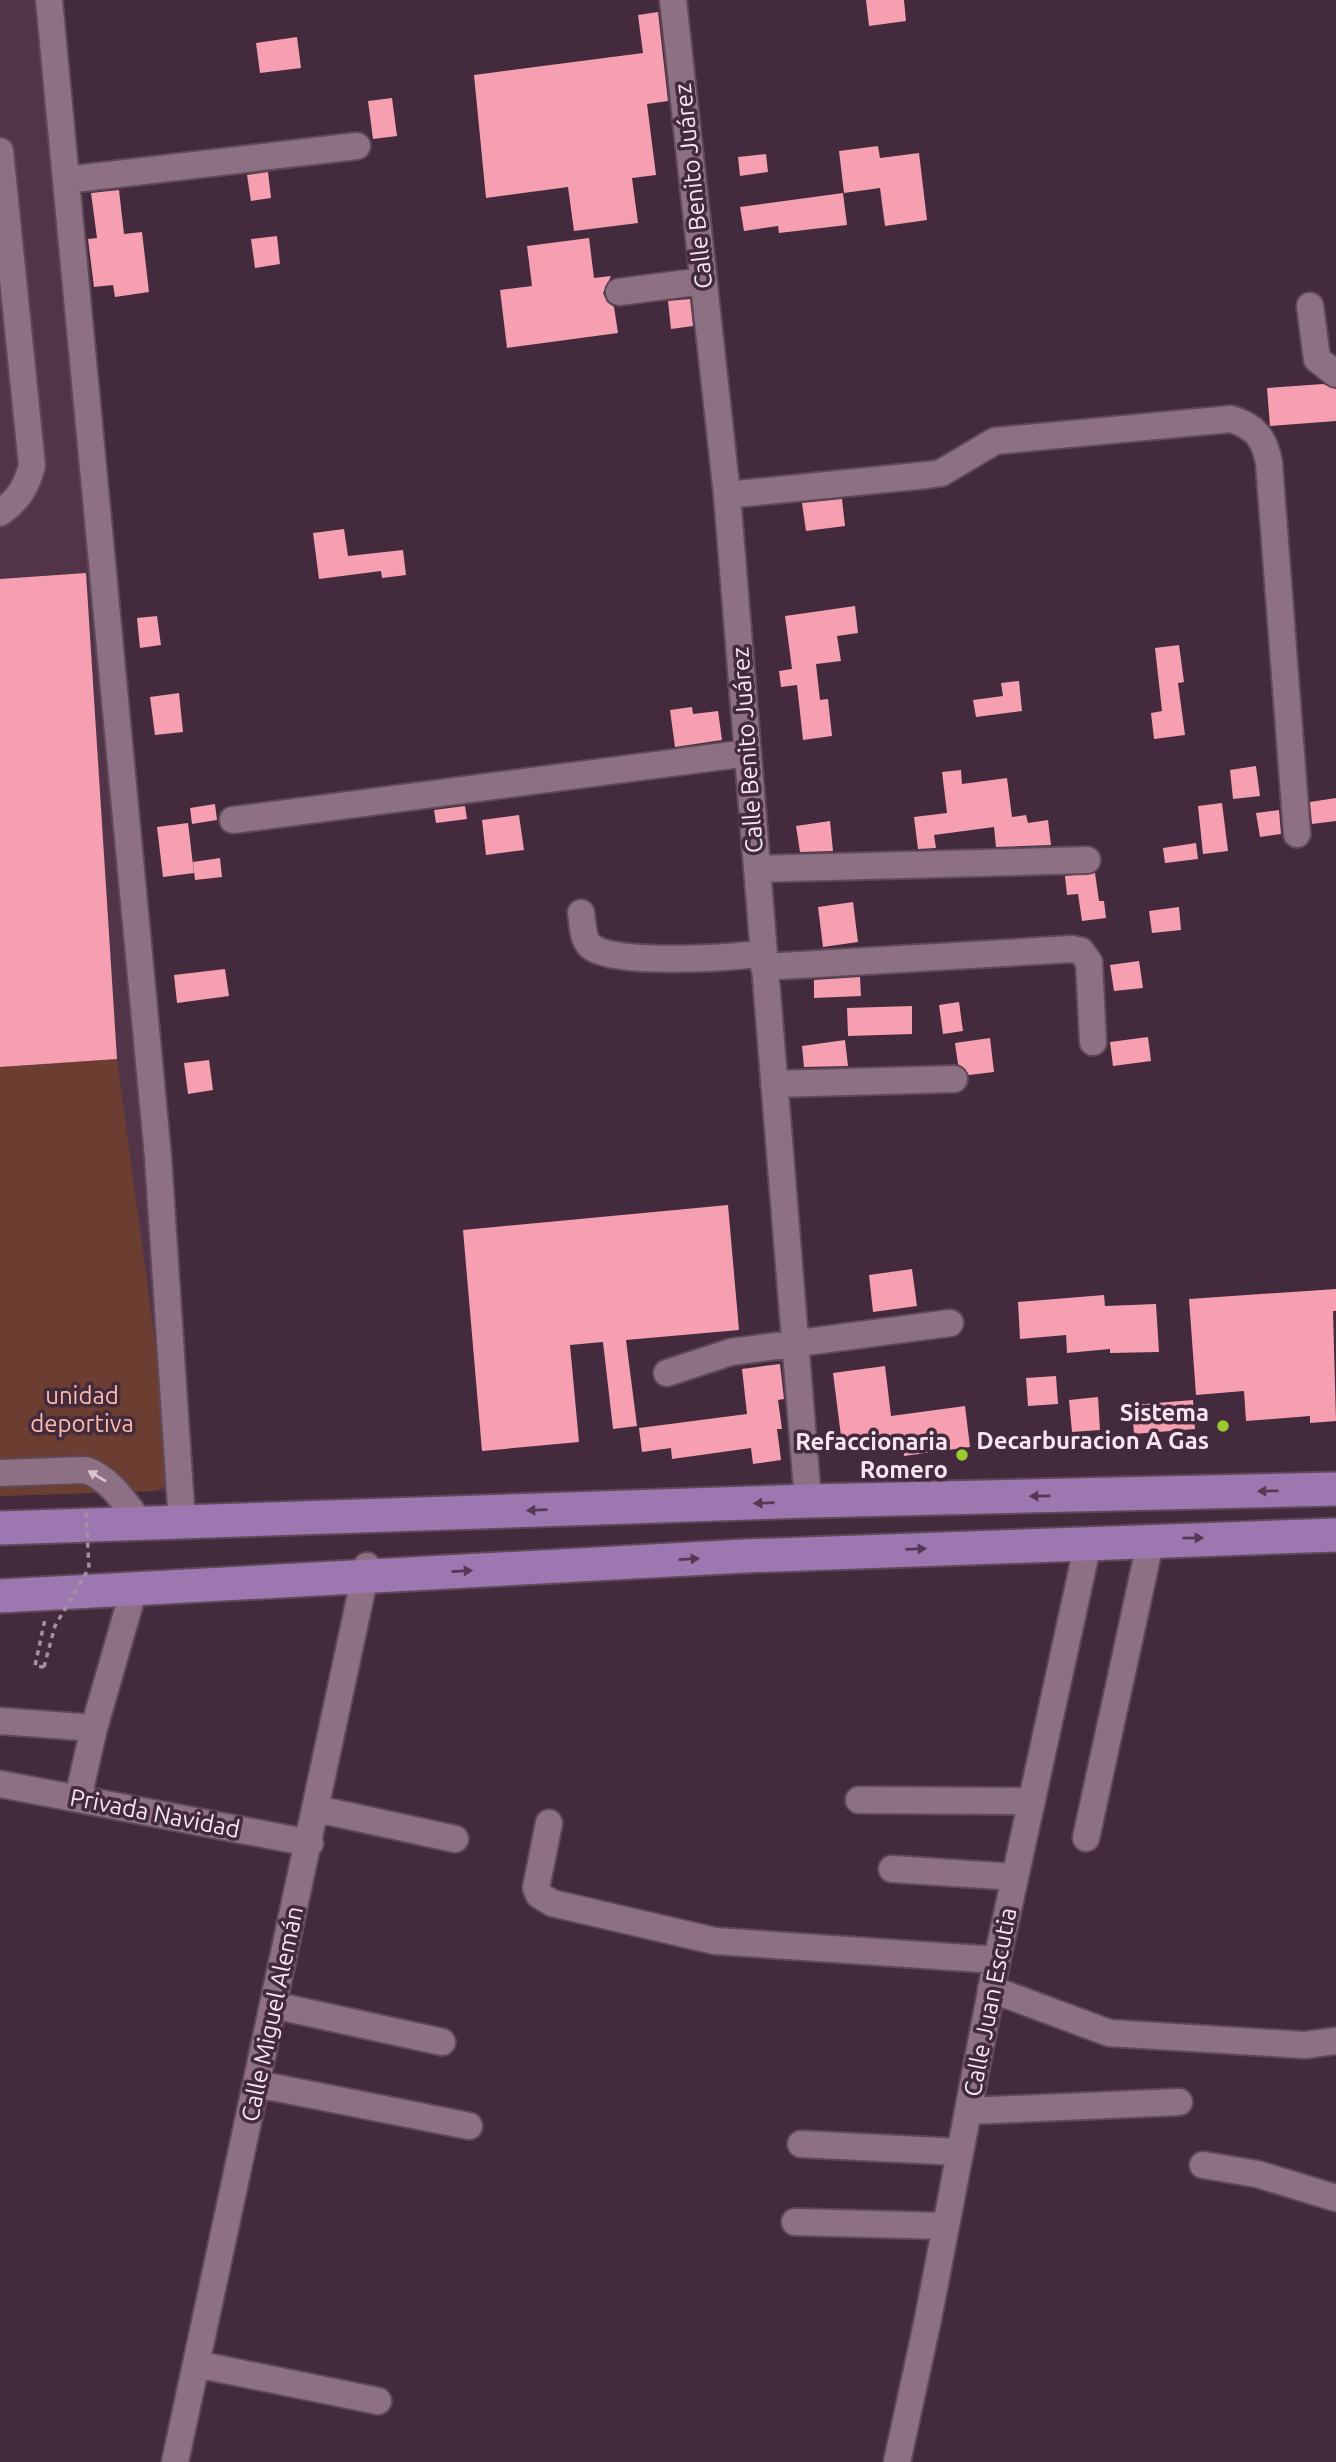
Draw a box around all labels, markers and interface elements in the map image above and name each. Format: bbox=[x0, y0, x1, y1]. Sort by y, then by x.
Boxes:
street label: Calle Benito Juárez bbox=[669, 82, 717, 290]
street label: Calle Benito Juárez bbox=[726, 646, 768, 854]
park label: unidad deportiva bbox=[30, 1382, 134, 1437]
place label: Sistema Decarburacion A Gas bbox=[976, 1399, 1209, 1454]
marker: Sistema Decarburacion A Gas bbox=[1215, 1418, 1231, 1434]
place label: Refaccionaria Romero bbox=[795, 1428, 948, 1483]
marker: Refaccionaria Romero bbox=[954, 1447, 970, 1463]
one-way arrow bbox=[87, 1470, 106, 1482]
one-way arrow bbox=[1257, 1485, 1279, 1496]
one-way arrow bbox=[1029, 1490, 1051, 1502]
one-way arrow bbox=[753, 1497, 775, 1508]
one-way arrow bbox=[525, 1504, 547, 1515]
one-way arrow bbox=[1182, 1533, 1204, 1544]
one-way arrow bbox=[906, 1544, 928, 1555]
one-way arrow bbox=[678, 1553, 700, 1564]
one-way arrow bbox=[451, 1565, 473, 1576]
street label: Privada Navidad bbox=[68, 1783, 242, 1843]
street label: Calle Miguel Alemán bbox=[236, 1904, 308, 2124]
street label: Calle Juan Escutia bbox=[958, 1905, 1022, 2099]

